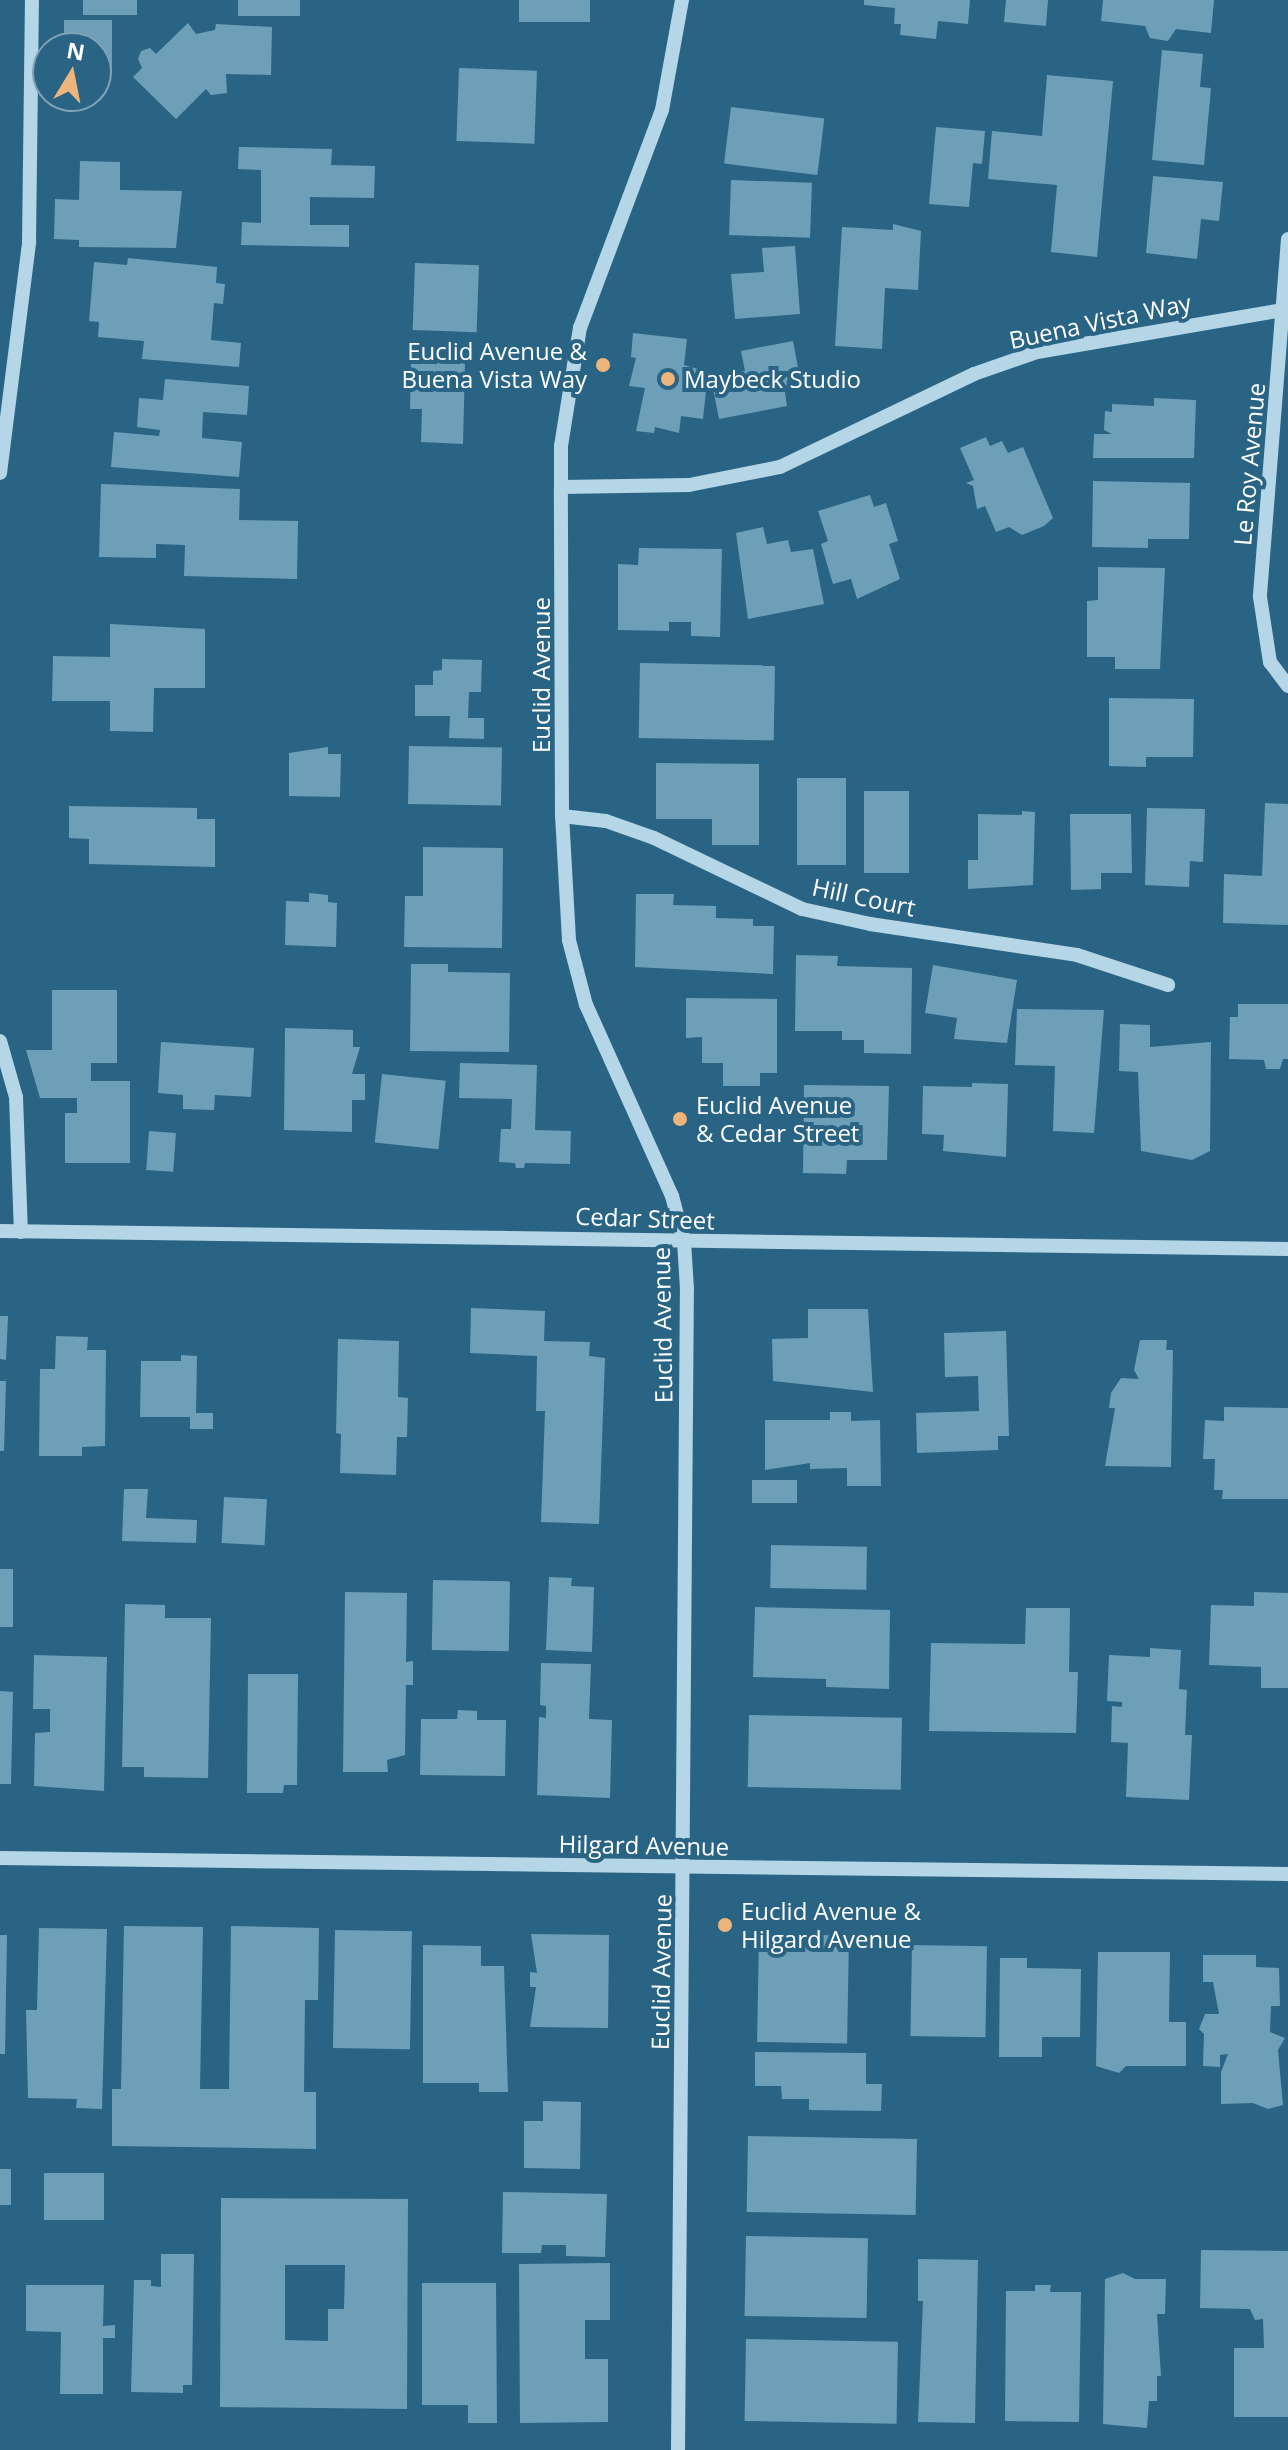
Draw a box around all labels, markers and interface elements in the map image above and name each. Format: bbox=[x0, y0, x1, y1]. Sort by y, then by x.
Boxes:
north arrow bbox=[32, 32, 112, 112]
text: N bbox=[64, 34, 87, 67]
street label: Buena Vista Way bbox=[1006, 288, 1194, 354]
place label: Euclid Avenue & Buena Vista Way bbox=[402, 337, 587, 393]
marker: Euclid Avenue & Buena Vista Way bbox=[594, 356, 612, 374]
place label: Maybeck Studio bbox=[684, 365, 861, 393]
marker: Maybeck Studio bbox=[659, 370, 677, 388]
street label: Le Roy Avenue bbox=[1228, 381, 1270, 547]
street label: Euclid Avenue bbox=[527, 597, 555, 753]
street label: Hill Court bbox=[810, 872, 918, 922]
place label: Euclid Avenue & Cedar Street bbox=[696, 1091, 859, 1147]
marker: Euclid Avenue & Cedar Street bbox=[671, 1110, 689, 1128]
street label: Cedar Street bbox=[575, 1201, 715, 1235]
street label: Euclid Avenue bbox=[646, 1247, 678, 1403]
street label: Hilgard Avenue bbox=[559, 1829, 729, 1861]
street label: Euclid Avenue bbox=[645, 1894, 677, 2050]
place label: Euclid Avenue & Hilgard Avenue bbox=[741, 1897, 921, 1953]
marker: Euclid Avenue & Hilgard Avenue bbox=[716, 1916, 734, 1934]

